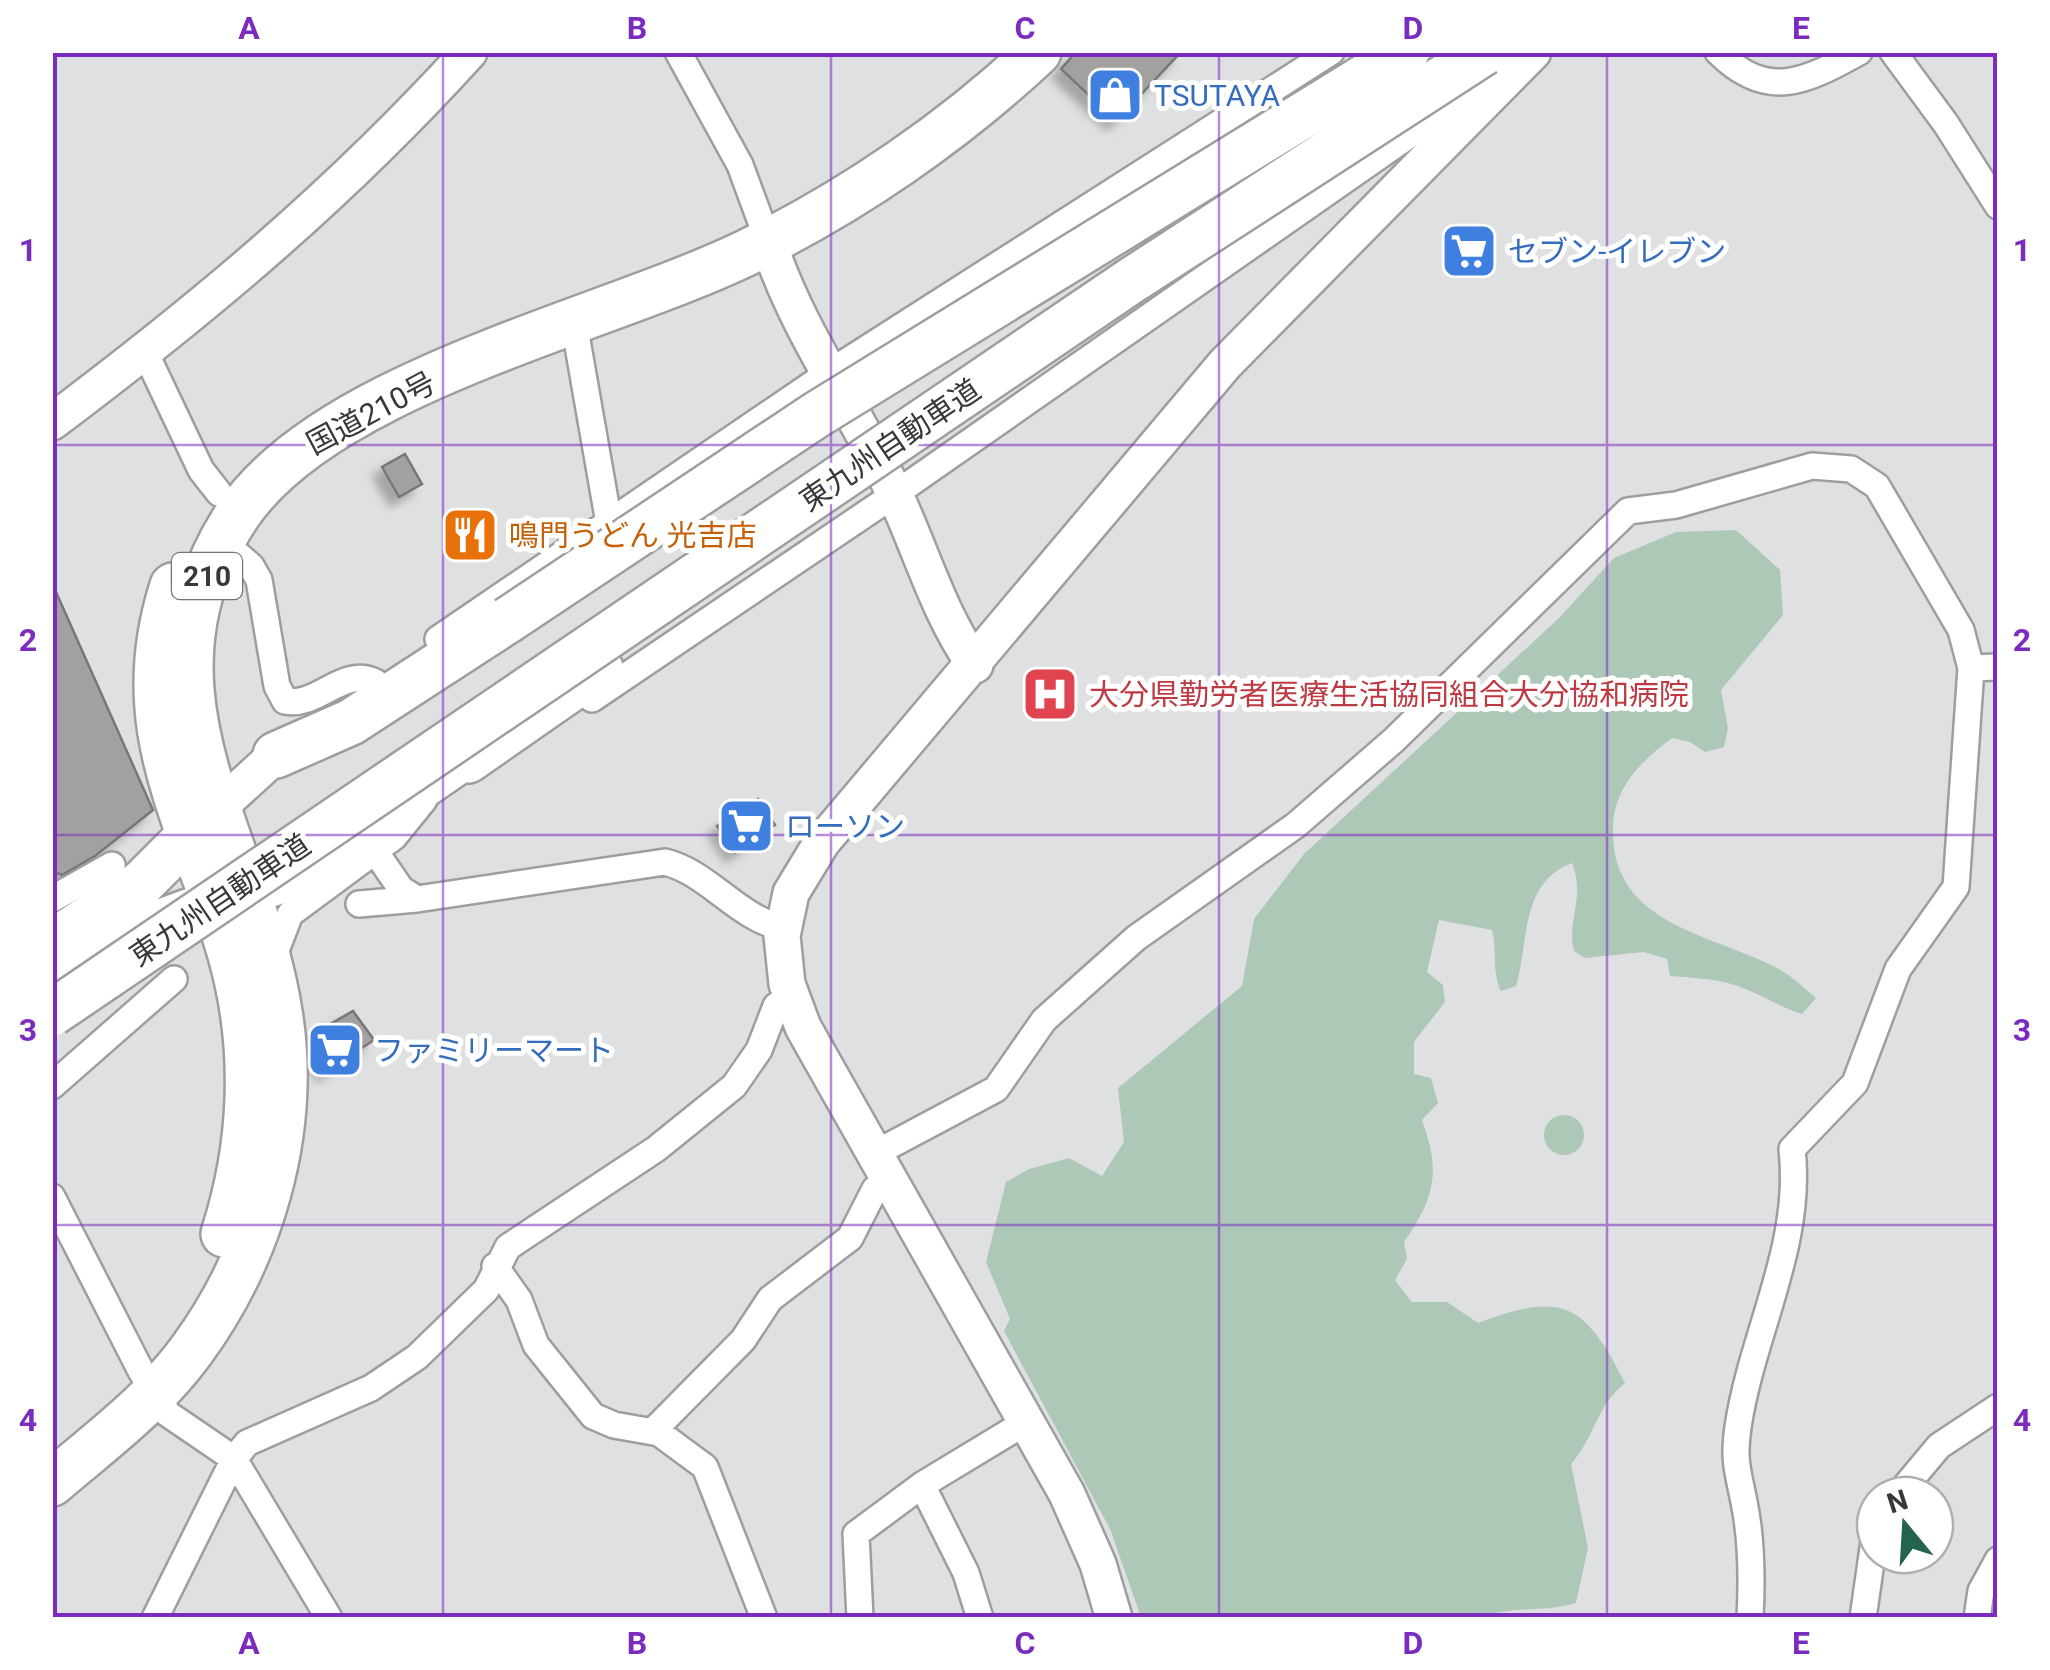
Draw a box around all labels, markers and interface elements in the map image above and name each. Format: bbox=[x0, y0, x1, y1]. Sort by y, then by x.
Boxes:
text: A bbox=[238, 9, 260, 47]
text: B bbox=[627, 9, 647, 47]
text: C bbox=[1015, 9, 1035, 47]
text: D bbox=[1403, 9, 1423, 47]
text: E bbox=[1792, 9, 1810, 47]
shop icon: TSUTAYA bbox=[1085, 65, 1145, 125]
place label: TSUTAYA bbox=[1154, 78, 1281, 113]
supermarket icon: セブン-イレブン bbox=[1439, 221, 1499, 281]
text: 1 bbox=[19, 231, 37, 269]
text: 1 bbox=[2013, 231, 2031, 269]
place label: セブン-イレブン bbox=[1508, 234, 1726, 269]
street label: 国道210号 bbox=[301, 365, 441, 461]
street label: 東九州自動車道 bbox=[793, 372, 987, 518]
restaurant icon: 鳴門うどん 光吉店 bbox=[440, 505, 500, 565]
place label: 鳴門うどん 光吉店 bbox=[509, 518, 756, 553]
road number: 210 bbox=[172, 553, 242, 599]
text: 2 bbox=[19, 621, 37, 659]
text: 2 bbox=[2013, 621, 2031, 659]
hospital icon: 大分県勤労者医療生活協同組合大分協和病院 bbox=[1020, 664, 1080, 724]
place label: 大分県勤労者医療生活協同組合大分協和病院 bbox=[1089, 677, 1689, 712]
supermarket icon: ローソン bbox=[716, 796, 776, 856]
place label: ローソン bbox=[785, 809, 905, 844]
street label: 東九州自動車道 bbox=[123, 827, 317, 973]
text: 3 bbox=[19, 1011, 37, 1049]
text: 3 bbox=[2013, 1011, 2031, 1049]
supermarket icon: ファミリーマート bbox=[305, 1020, 365, 1080]
place label: ファミリーマート bbox=[374, 1033, 614, 1068]
text: 4 bbox=[19, 1401, 37, 1439]
text: 4 bbox=[2013, 1401, 2031, 1439]
north arrow bbox=[1855, 1475, 1955, 1575]
text: N bbox=[1883, 1483, 1912, 1520]
text: A bbox=[238, 1624, 260, 1662]
text: B bbox=[627, 1624, 647, 1662]
text: C bbox=[1015, 1624, 1035, 1662]
text: D bbox=[1403, 1624, 1423, 1662]
text: E bbox=[1792, 1624, 1810, 1662]

